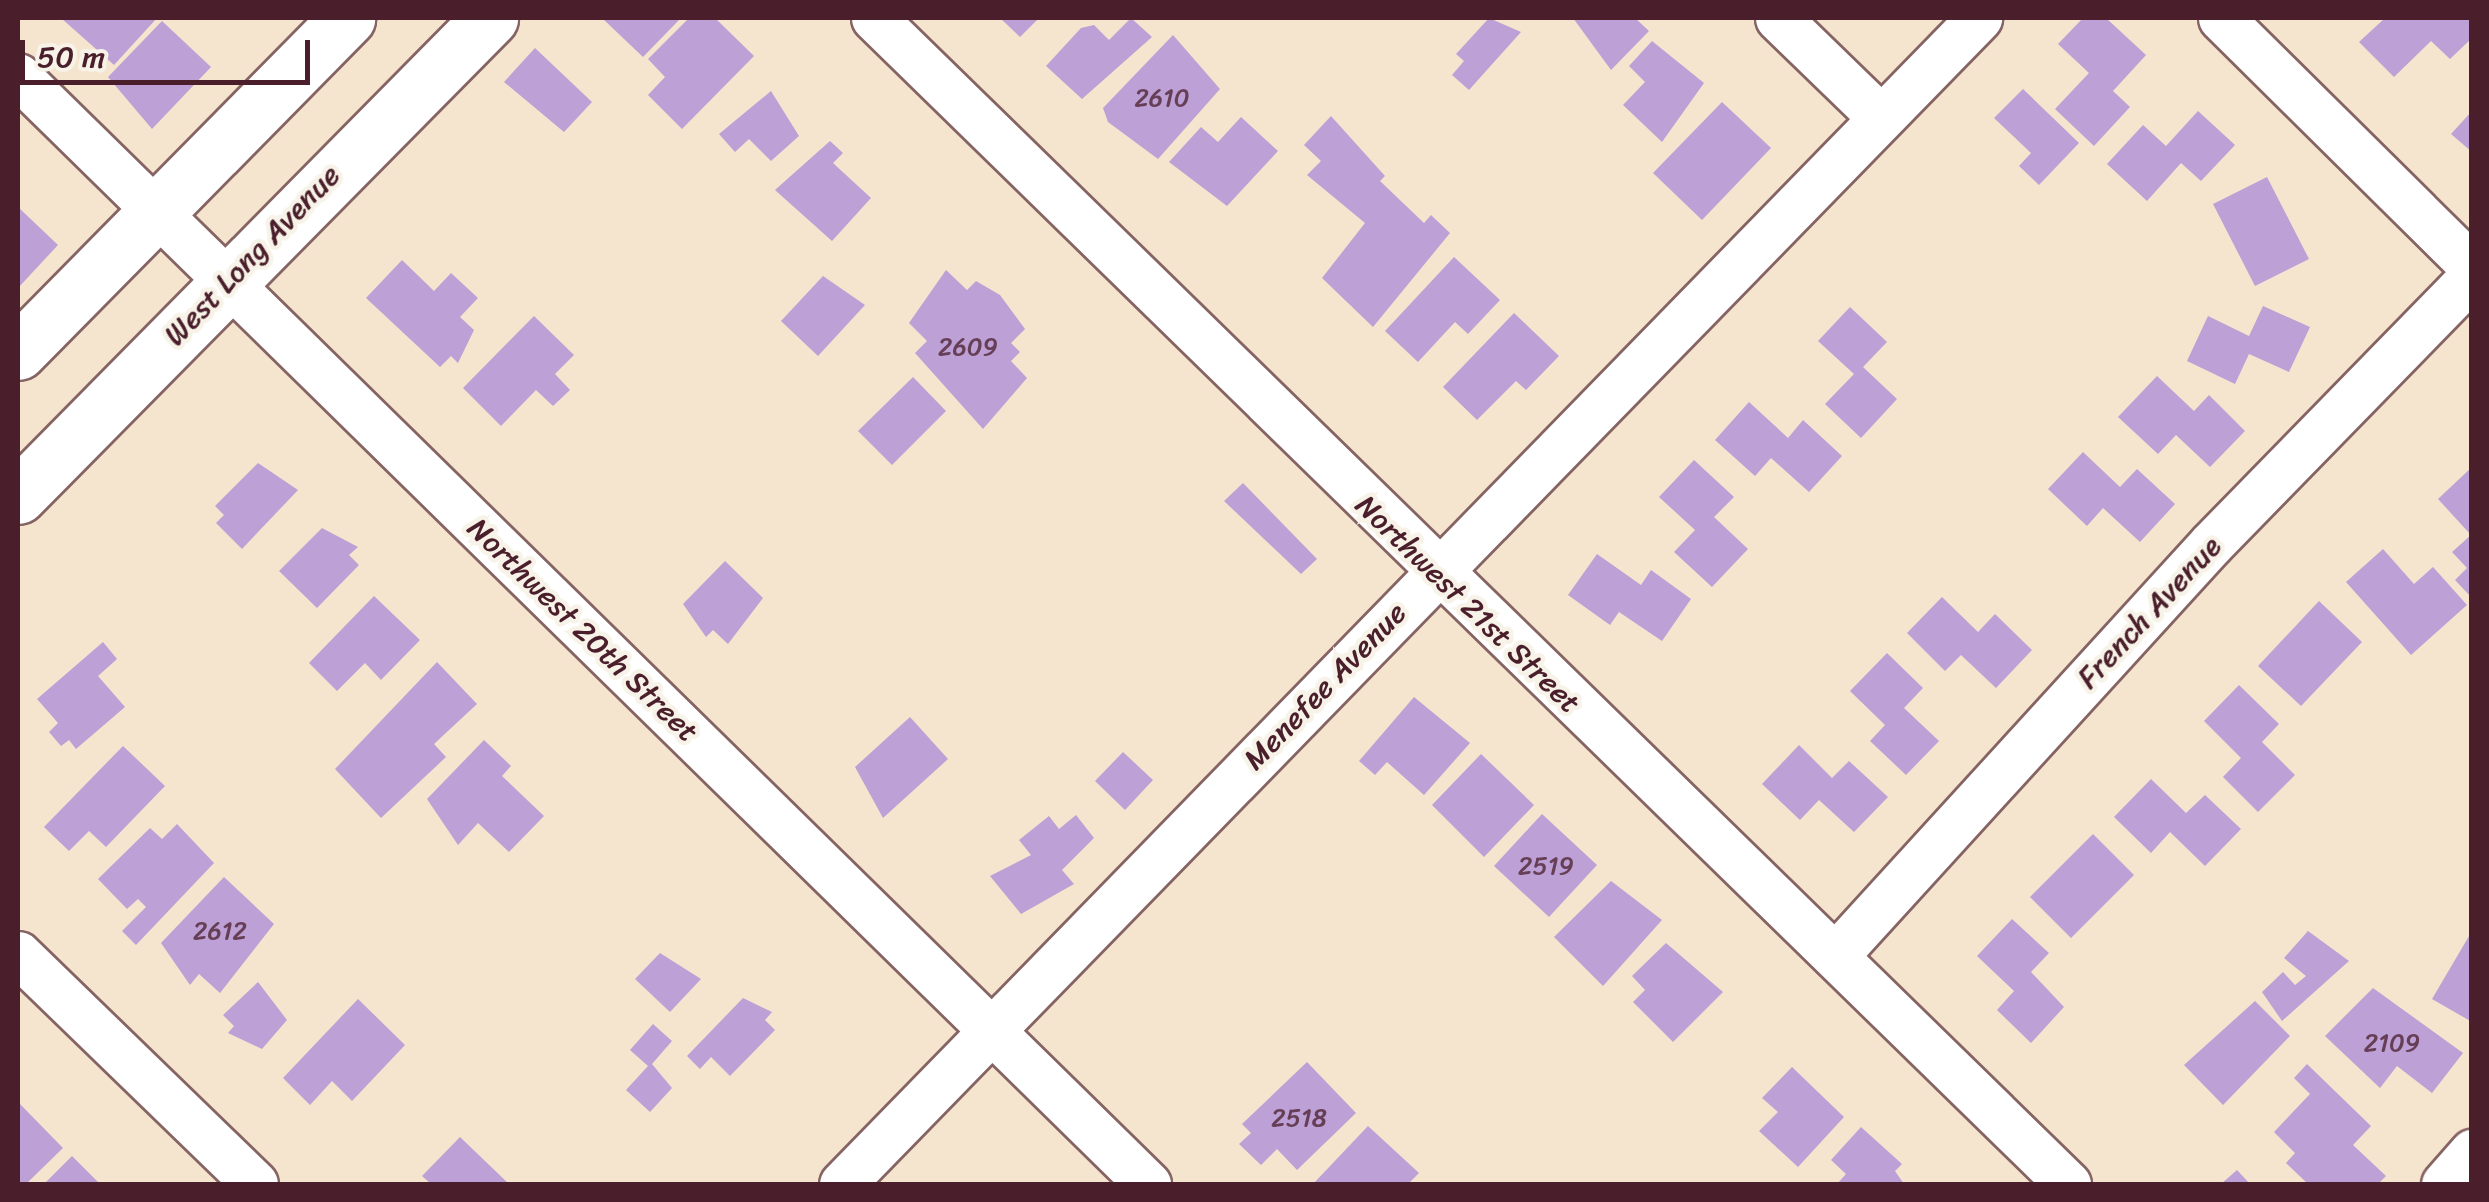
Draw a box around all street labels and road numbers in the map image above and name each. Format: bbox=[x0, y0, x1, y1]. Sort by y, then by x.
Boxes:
street label: West Long Avenue bbox=[157, 157, 347, 353]
street label: Northwest 21st Street bbox=[1348, 487, 1588, 721]
street label: Northwest 20th Street bbox=[460, 510, 706, 750]
street label: French Avenue bbox=[2070, 529, 2228, 695]
street label: Menefee Avenue bbox=[1236, 595, 1414, 777]

